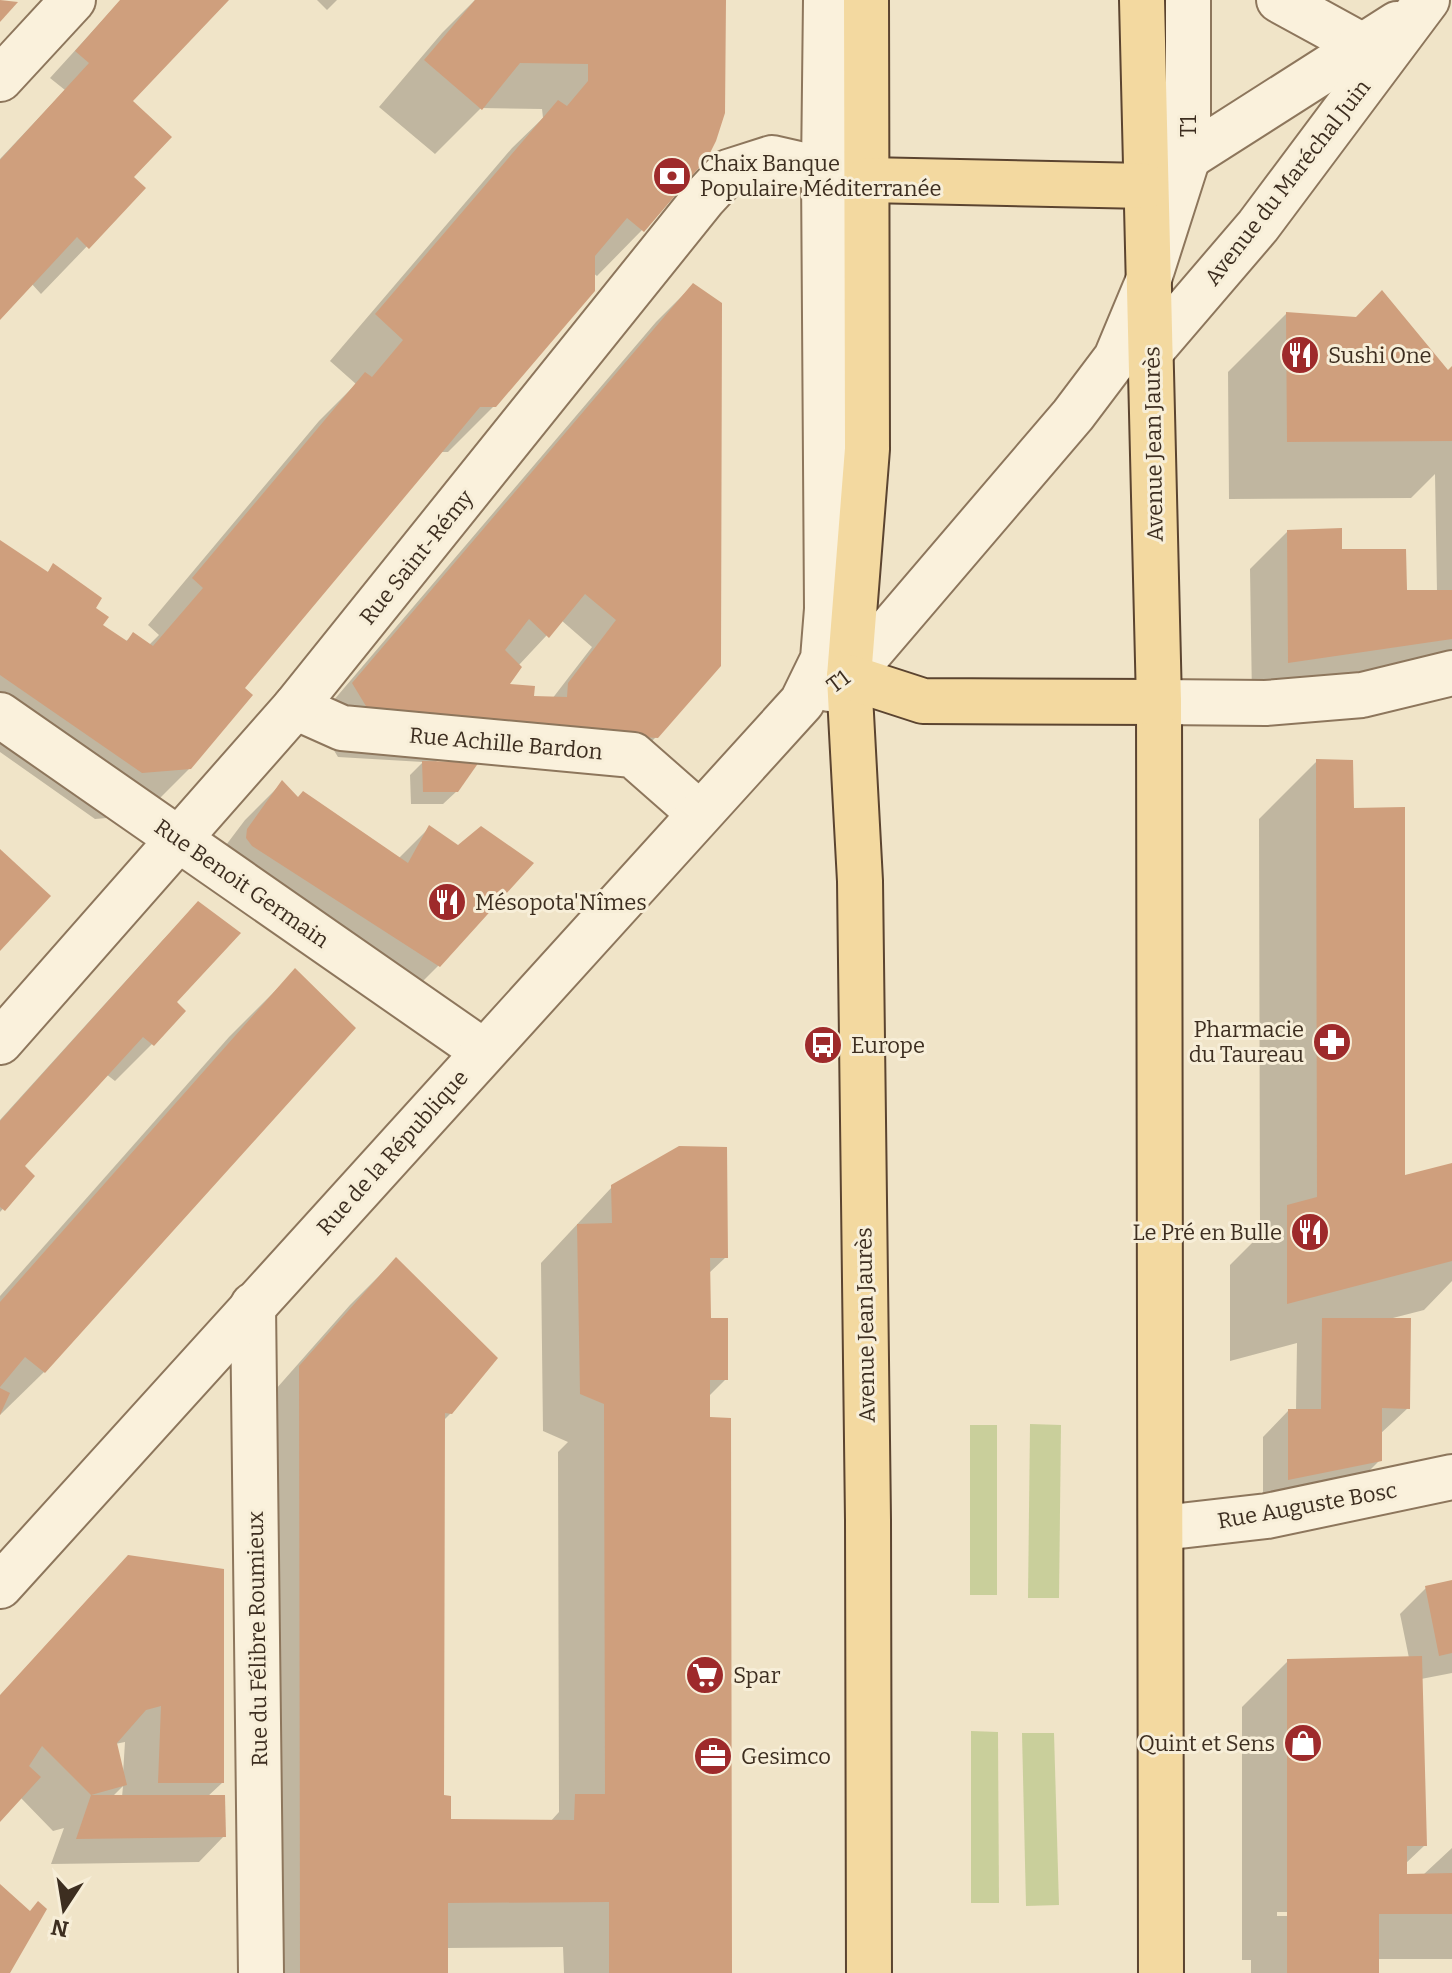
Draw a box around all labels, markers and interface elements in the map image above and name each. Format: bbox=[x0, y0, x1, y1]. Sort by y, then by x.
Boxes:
street label: Avenue du Maréchal Juin bbox=[1199, 74, 1376, 291]
street label: T1 bbox=[1175, 115, 1202, 137]
place label: Chaix Banque Populaire Méditerranée bbox=[700, 150, 942, 202]
bank icon: Chaix Banque Populaire Méditerranée bbox=[651, 155, 693, 197]
restaurant icon: Sushi One bbox=[1279, 334, 1321, 376]
place label: Sushi One bbox=[1328, 342, 1432, 369]
street label: Avenue Jean Jaurès bbox=[1138, 346, 1169, 542]
street label: Rue Saint-Rémy bbox=[354, 484, 479, 630]
street label: T1 bbox=[821, 664, 855, 699]
street label: Rue Achille Bardon bbox=[408, 722, 604, 765]
street label: Rue Benoit Germain bbox=[149, 813, 334, 954]
restaurant icon: Mésopota'Nîmes bbox=[426, 881, 468, 923]
place label: Mésopota'Nîmes bbox=[475, 889, 647, 916]
place label: Pharmacie du Taureau bbox=[1189, 1016, 1304, 1068]
pharmacy icon: Pharmacie du Taureau bbox=[1311, 1021, 1353, 1063]
bus stop icon: Europe bbox=[802, 1024, 844, 1066]
place label: Europe bbox=[851, 1032, 925, 1059]
street label: Rue de la République bbox=[311, 1064, 474, 1241]
restaurant icon: Le Pré en Bulle bbox=[1289, 1211, 1331, 1253]
place label: Le Pré en Bulle bbox=[1133, 1219, 1282, 1246]
street label: Avenue Jean Jaurès bbox=[850, 1227, 881, 1423]
street label: Rue Auguste Bosc bbox=[1215, 1476, 1399, 1535]
street label: Rue du Félibre Roumieux bbox=[242, 1511, 273, 1767]
supermarket icon: Spar bbox=[684, 1654, 726, 1696]
place label: Spar bbox=[733, 1662, 781, 1689]
shop icon: Quint et Sens bbox=[1282, 1722, 1324, 1764]
place label: Quint et Sens bbox=[1138, 1730, 1275, 1757]
office icon: Gesimco bbox=[692, 1735, 734, 1777]
place label: Gesimco bbox=[741, 1743, 831, 1770]
north arrow bbox=[24, 1869, 104, 1949]
text: N bbox=[49, 1913, 71, 1943]

